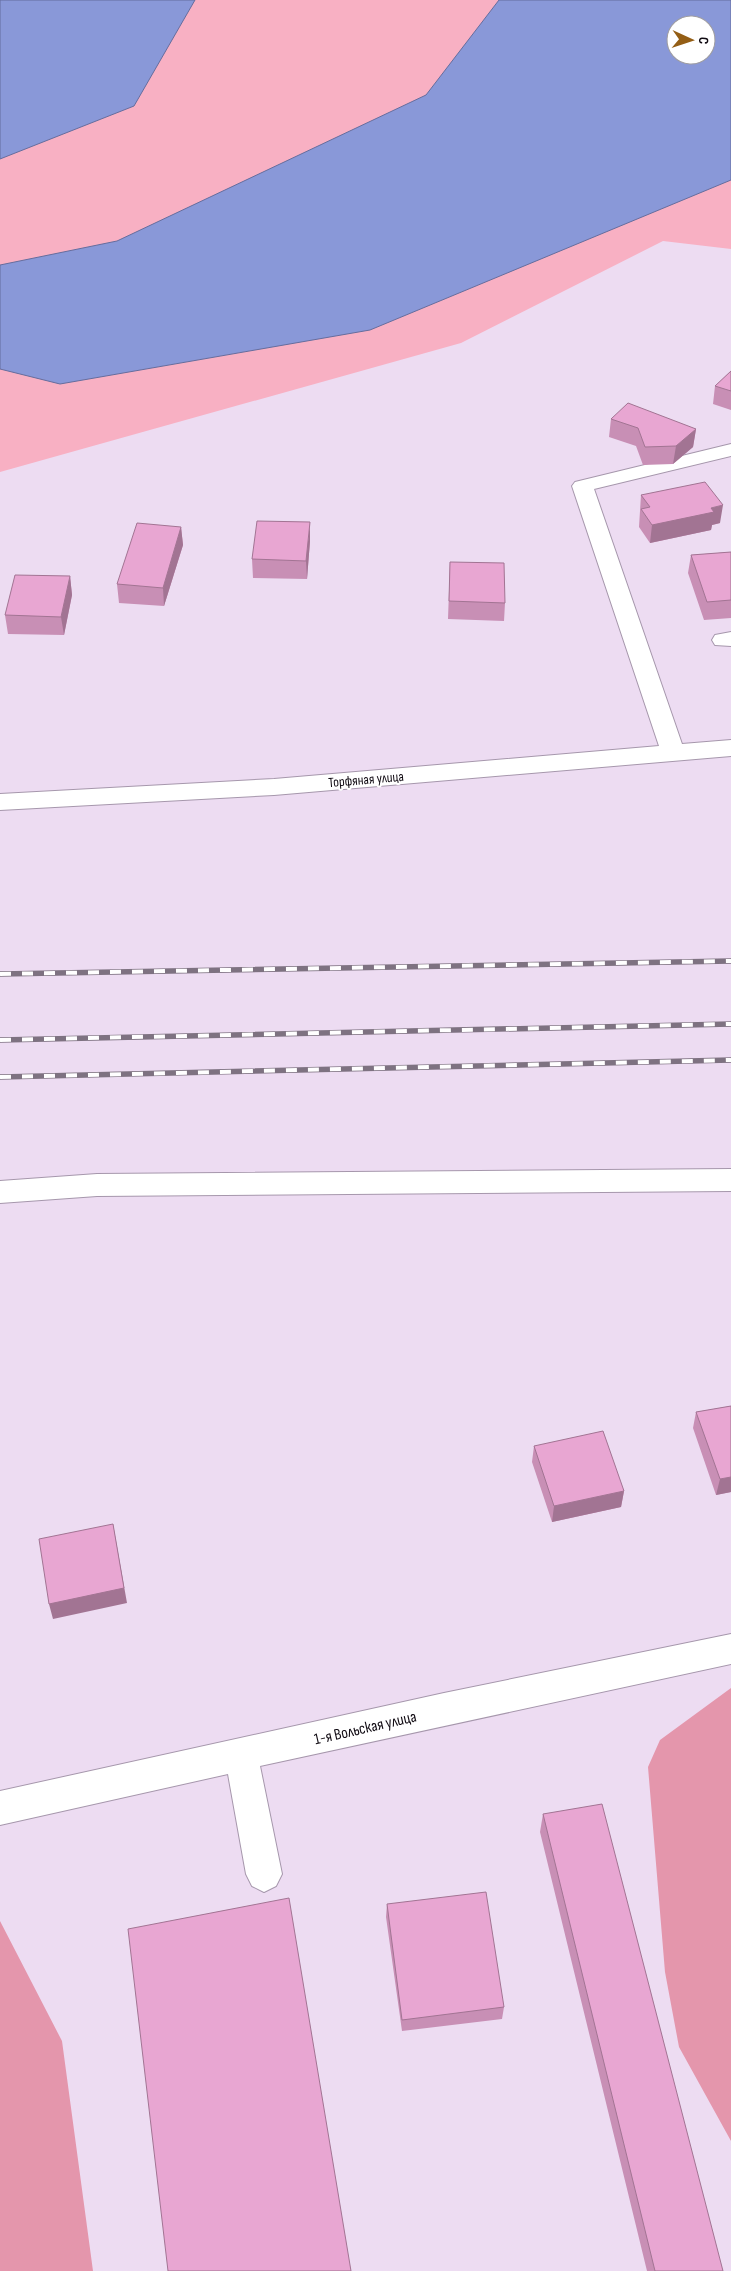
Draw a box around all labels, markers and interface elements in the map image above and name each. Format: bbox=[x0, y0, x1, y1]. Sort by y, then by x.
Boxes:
north arrow bbox=[666, 15, 716, 65]
text: С bbox=[695, 37, 712, 45]
street label: Торфяная улица bbox=[328, 768, 404, 791]
street label: 1-я Вольская улица bbox=[312, 1707, 418, 1749]

